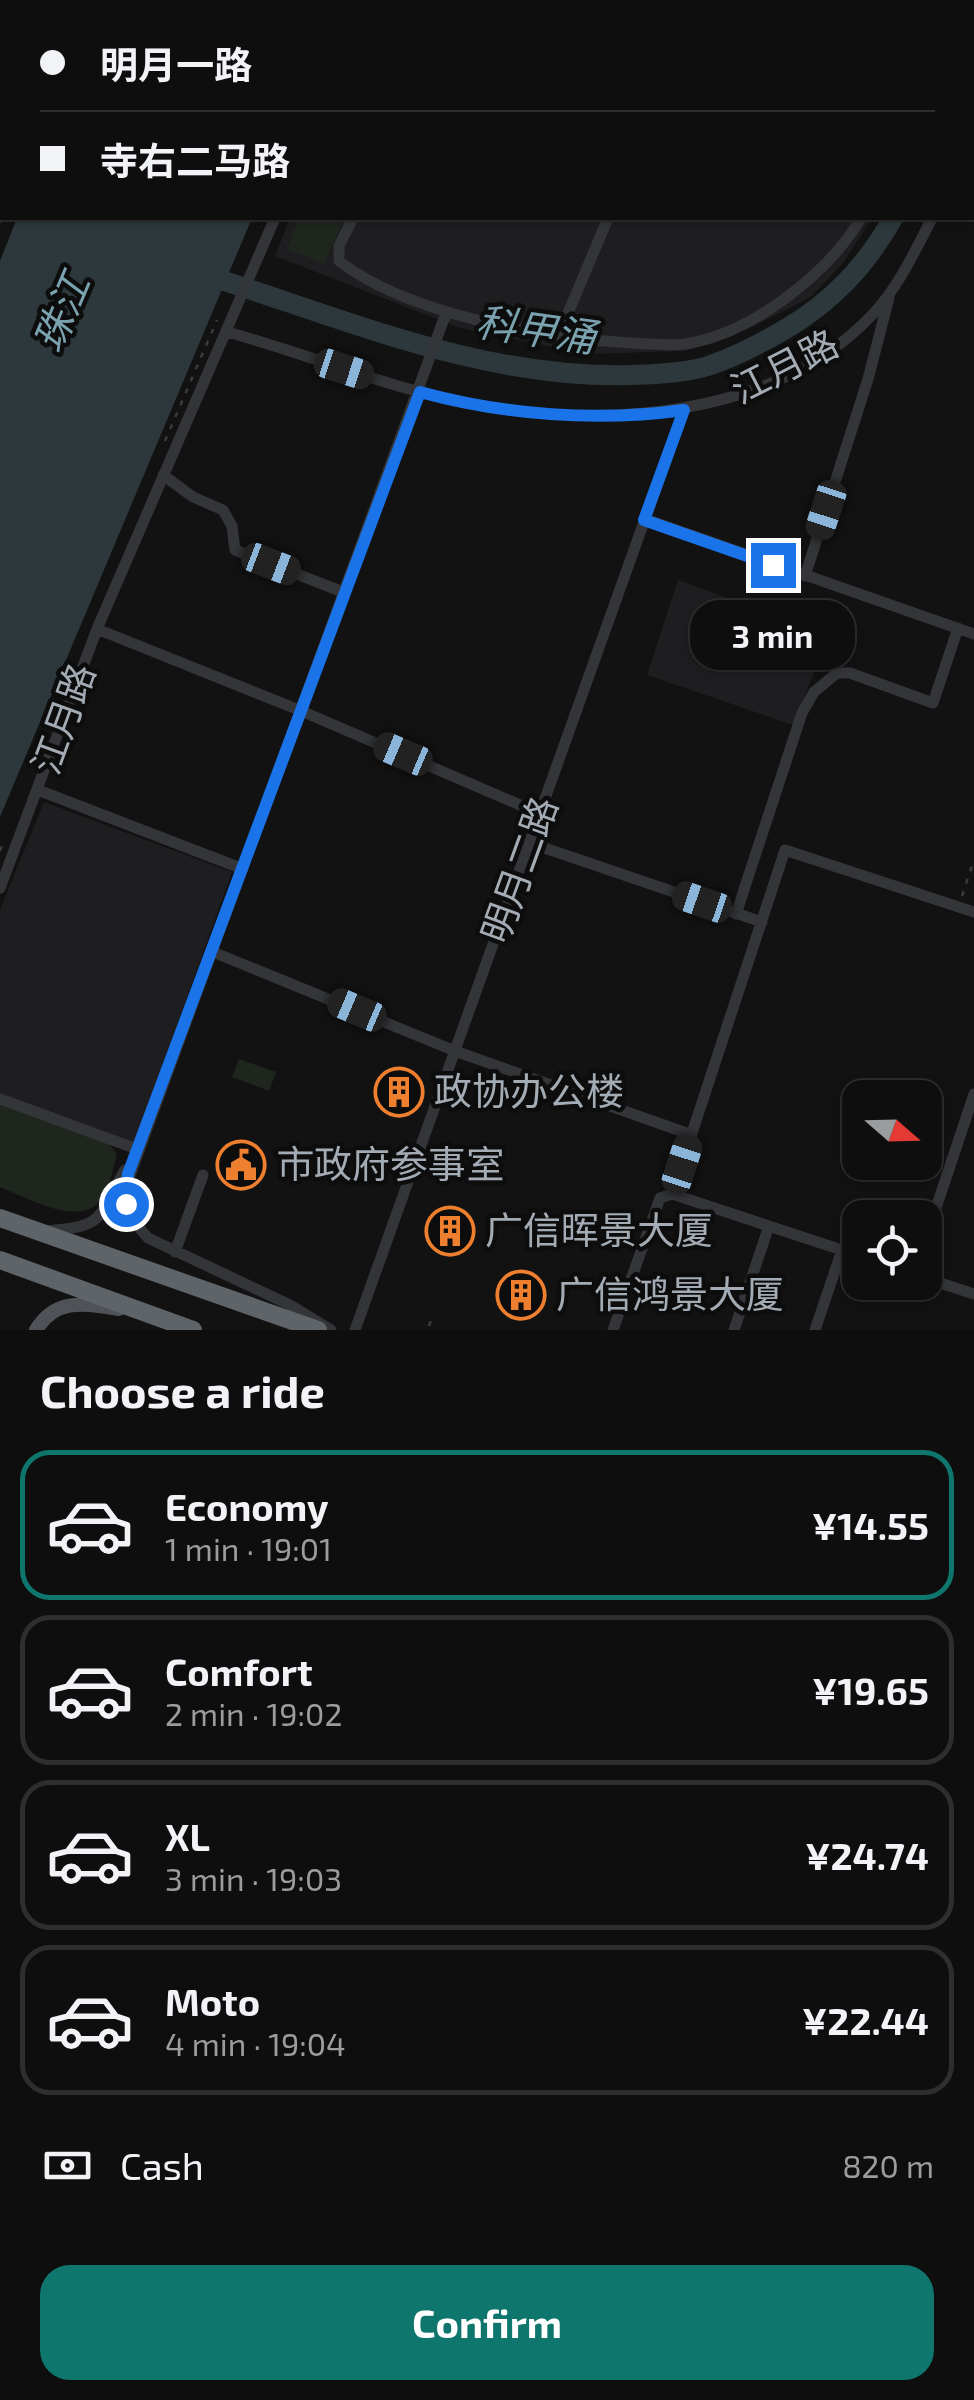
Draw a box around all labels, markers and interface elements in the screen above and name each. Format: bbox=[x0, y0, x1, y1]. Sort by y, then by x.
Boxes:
text: 明月一路 bbox=[100, 41, 252, 87]
text: 寺右二马路 bbox=[100, 137, 290, 183]
water label: 珠江 bbox=[22, 262, 99, 358]
water label: 科甲涌 bbox=[474, 296, 603, 361]
street label: 江月路 bbox=[723, 319, 845, 412]
car bbox=[311, 345, 377, 393]
car bbox=[802, 477, 850, 543]
car bbox=[238, 539, 304, 589]
route end bbox=[751, 543, 796, 588]
callout: 3 min bbox=[690, 600, 856, 670]
text: 3 min bbox=[732, 616, 813, 654]
street label: 江月路 bbox=[21, 657, 103, 780]
car bbox=[370, 728, 436, 780]
street label: 明月二路 bbox=[471, 790, 566, 949]
car bbox=[669, 878, 735, 926]
car bbox=[324, 984, 390, 1036]
building icon: 政协办公楼 bbox=[373, 1066, 425, 1118]
place label: 政协办公楼 bbox=[434, 1067, 624, 1113]
north arrow bbox=[842, 1080, 942, 1180]
map controls bbox=[842, 1080, 942, 1300]
car bbox=[658, 1131, 706, 1197]
public building icon: 市政府参事室 bbox=[215, 1139, 267, 1191]
place label: 市政府参事室 bbox=[276, 1140, 504, 1186]
route start bbox=[104, 1182, 149, 1227]
button: locate bbox=[842, 1200, 942, 1300]
building icon: 广信晖景大厦 bbox=[424, 1205, 476, 1257]
place label: 广信晖景大厦 bbox=[485, 1206, 713, 1252]
building icon: 广信鸿景大厦 bbox=[495, 1269, 547, 1321]
place label: 广信鸿景大厦 bbox=[556, 1270, 784, 1316]
text: Choose a ride bbox=[40, 1363, 325, 1417]
icon: car bbox=[45, 1480, 135, 1570]
text: Economy bbox=[165, 1483, 329, 1529]
text: ¥14.55 bbox=[812, 1502, 929, 1548]
text: 1 min · 19:01 bbox=[165, 1529, 332, 1567]
icon: car bbox=[45, 1645, 135, 1735]
text: Comfort bbox=[165, 1648, 313, 1694]
text: ¥19.65 bbox=[812, 1667, 929, 1713]
text: 2 min · 19:02 bbox=[165, 1694, 342, 1732]
icon: car bbox=[45, 1810, 135, 1900]
text: XL bbox=[165, 1813, 210, 1859]
text: ¥24.74 bbox=[805, 1832, 929, 1878]
text: 3 min · 19:03 bbox=[165, 1859, 342, 1897]
icon: car bbox=[45, 1975, 135, 2065]
text: Moto bbox=[165, 1978, 260, 2024]
text: ¥22.44 bbox=[802, 1997, 929, 2043]
text: 4 min · 19:04 bbox=[165, 2024, 346, 2062]
icon: cash bbox=[40, 2138, 95, 2193]
text: Cash bbox=[120, 2142, 204, 2188]
text: 820 m bbox=[842, 2146, 934, 2184]
button: Confirm bbox=[40, 2265, 934, 2380]

